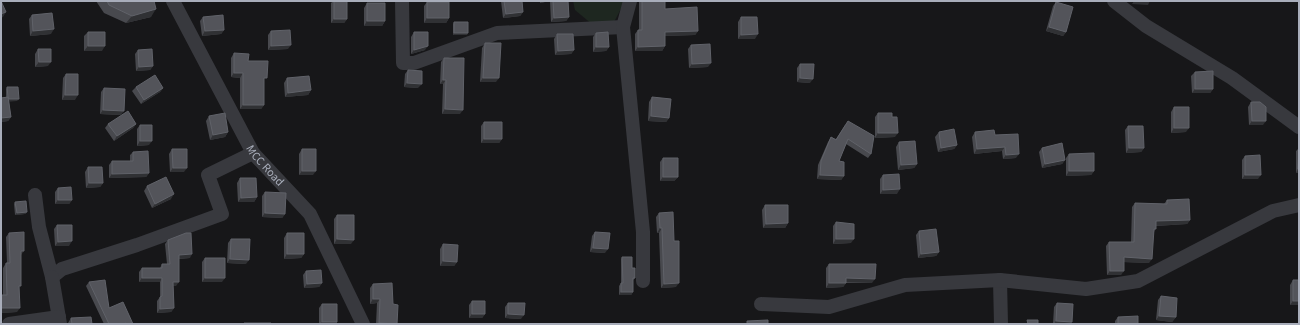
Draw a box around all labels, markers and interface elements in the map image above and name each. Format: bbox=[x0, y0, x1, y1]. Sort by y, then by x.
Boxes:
street label: MCC Road bbox=[242, 142, 288, 190]

